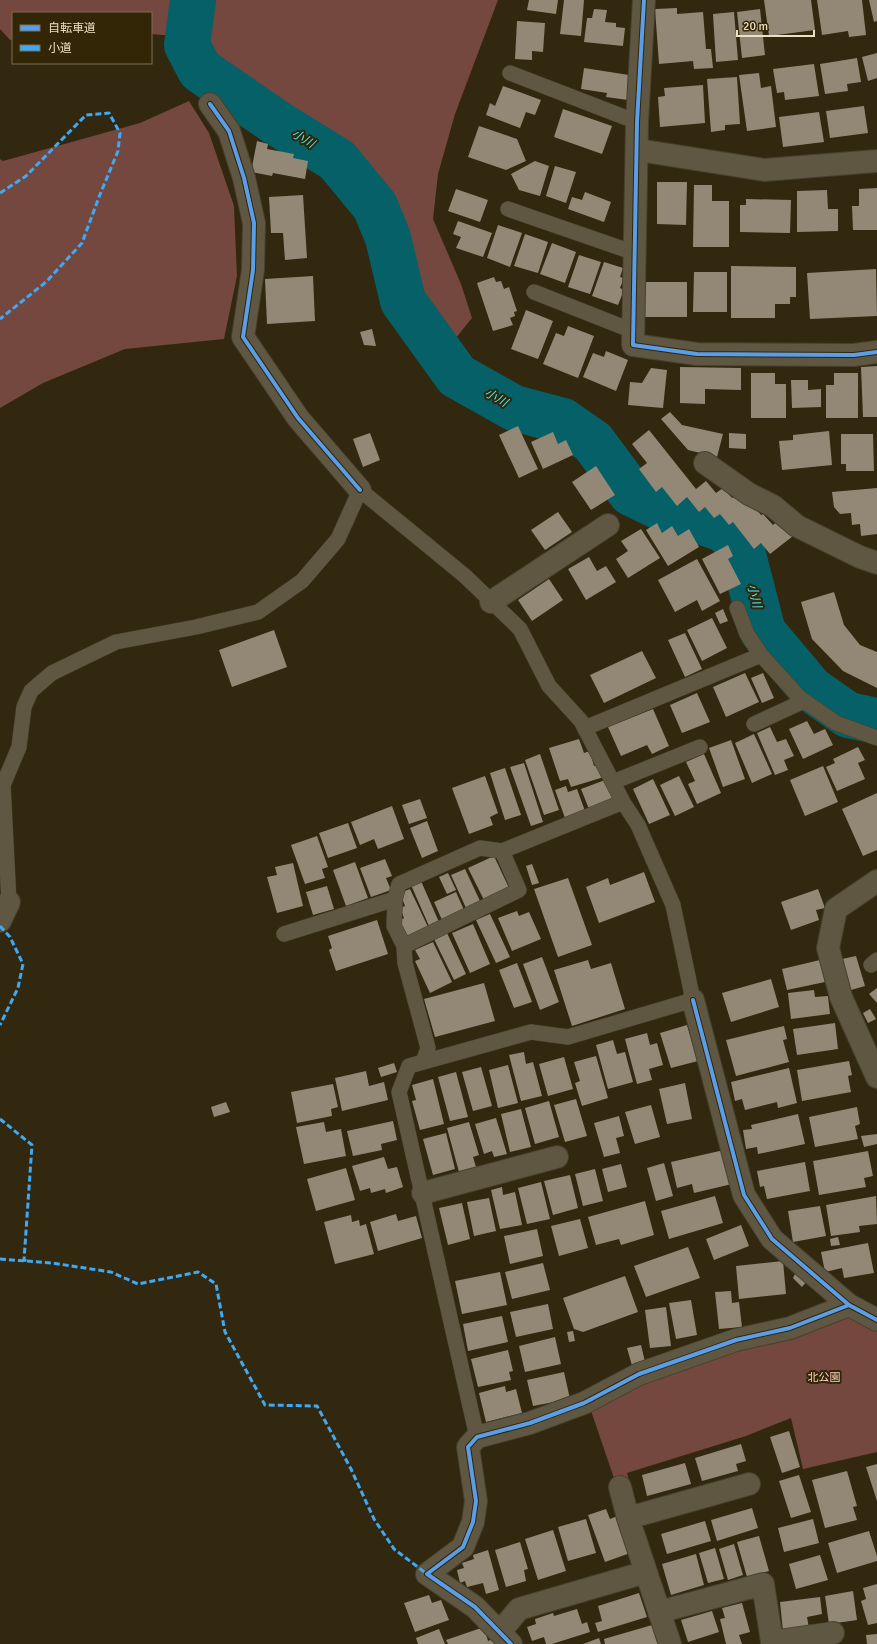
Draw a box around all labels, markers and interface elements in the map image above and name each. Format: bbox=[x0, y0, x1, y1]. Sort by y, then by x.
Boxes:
legend bbox=[12, 12, 152, 64]
scale bar bbox=[737, 12, 814, 38]
text: 20 m bbox=[743, 19, 768, 34]
text: 自転車道 bbox=[48, 21, 96, 36]
text: 小道 bbox=[48, 41, 72, 56]
water label: 小川 bbox=[289, 126, 319, 153]
water label: 小川 bbox=[482, 386, 512, 411]
water label: 小川 bbox=[744, 582, 765, 611]
park label: 北公園 bbox=[808, 1371, 841, 1384]

